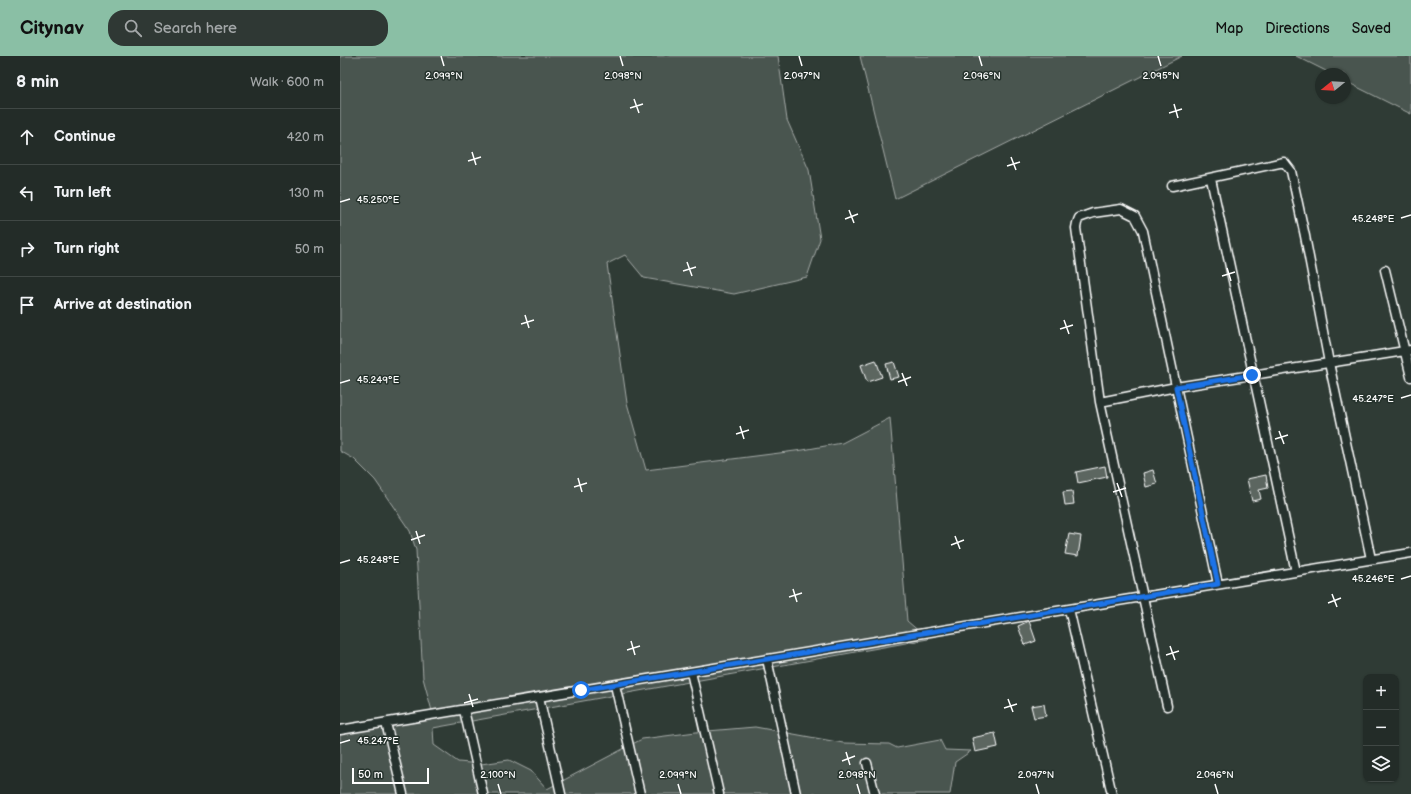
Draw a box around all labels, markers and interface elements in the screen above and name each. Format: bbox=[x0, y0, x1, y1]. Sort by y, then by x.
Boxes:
search box bbox=[108, 10, 388, 46]
text: Citynav bbox=[20, 17, 84, 40]
icon: search bbox=[122, 17, 144, 39]
text: Search here bbox=[154, 19, 237, 38]
text: Map bbox=[1215, 20, 1243, 37]
text: Directions bbox=[1265, 20, 1330, 37]
text: Saved bbox=[1352, 20, 1391, 37]
north arrow bbox=[1315, 68, 1351, 104]
text: 2.099°N bbox=[425, 70, 463, 82]
text: 2.098°N bbox=[604, 70, 642, 82]
text: 2.097°N bbox=[784, 70, 820, 82]
text: 2.096°N bbox=[963, 70, 1001, 82]
text: 2.095°N bbox=[1142, 70, 1180, 82]
text: 8 min bbox=[16, 72, 59, 92]
text: Walk · 600 m bbox=[250, 74, 324, 90]
icon: ahead bbox=[16, 126, 38, 148]
text: Continue bbox=[54, 127, 116, 146]
text: 420 m bbox=[286, 129, 324, 145]
icon: left bbox=[16, 182, 38, 204]
text: Turn left bbox=[54, 183, 111, 202]
text: 130 m bbox=[289, 185, 324, 201]
text: 45.250°E bbox=[357, 194, 400, 206]
text: 45.248°E bbox=[1352, 213, 1395, 225]
icon: right bbox=[16, 238, 38, 260]
text: Turn right bbox=[54, 239, 119, 258]
text: 50 m bbox=[295, 241, 324, 257]
icon: arrive bbox=[16, 294, 38, 316]
text: Arrive at destination bbox=[54, 295, 192, 314]
route end bbox=[1243, 366, 1261, 384]
text: 45.249°E bbox=[357, 374, 400, 386]
text: 45.247°E bbox=[1352, 393, 1394, 405]
text: 45.248°E bbox=[357, 554, 400, 566]
text: 45.246°E bbox=[1352, 573, 1395, 585]
map controls bbox=[1363, 674, 1399, 782]
button: + bbox=[1363, 674, 1399, 710]
route start bbox=[572, 681, 590, 699]
button: − bbox=[1363, 710, 1399, 746]
text: 45.247°E bbox=[357, 735, 399, 747]
button: layers bbox=[1363, 746, 1399, 782]
scale bar bbox=[352, 766, 429, 785]
text: 50 m bbox=[358, 768, 383, 781]
text: 2.100°N bbox=[480, 769, 516, 781]
text: 2.099°N bbox=[659, 769, 697, 781]
text: 2.098°N bbox=[838, 769, 876, 781]
text: 2.097°N bbox=[1018, 769, 1054, 781]
text: 2.096°N bbox=[1196, 769, 1234, 781]

